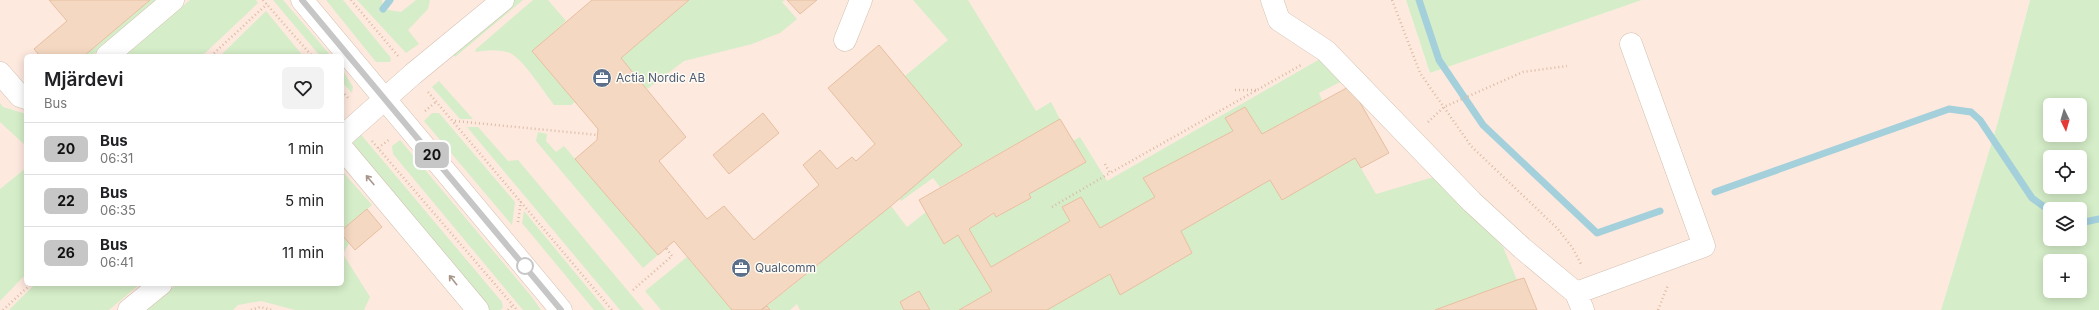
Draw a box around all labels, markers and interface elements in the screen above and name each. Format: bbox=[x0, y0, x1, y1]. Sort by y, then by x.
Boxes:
button: heart bbox=[282, 67, 324, 109]
office icon: Actia Nordic AB bbox=[591, 67, 613, 89]
text: Mjärdevi bbox=[44, 68, 123, 91]
place label: Actia Nordic AB bbox=[616, 70, 705, 85]
text: Bus bbox=[44, 95, 67, 111]
north arrow bbox=[2043, 98, 2087, 142]
map controls bbox=[2043, 98, 2087, 298]
text: Bus bbox=[100, 131, 128, 150]
text: 1 min bbox=[288, 139, 324, 158]
text: 20 bbox=[57, 140, 75, 157]
line badge: 20 bbox=[414, 142, 450, 168]
text: 20 bbox=[423, 146, 441, 163]
text: 06:31 bbox=[100, 150, 133, 166]
button: locate bbox=[2043, 150, 2087, 194]
one-way arrow bbox=[365, 175, 374, 186]
text: Bus bbox=[100, 183, 128, 202]
text: 5 min bbox=[285, 191, 324, 210]
text: 22 bbox=[57, 192, 75, 209]
text: 06:35 bbox=[100, 202, 136, 218]
button: layers bbox=[2043, 202, 2087, 246]
text: Bus bbox=[100, 235, 128, 254]
text: 11 min bbox=[282, 243, 324, 262]
text: 26 bbox=[57, 244, 75, 261]
text: 06:41 bbox=[100, 254, 133, 270]
button: + bbox=[2043, 254, 2087, 298]
unlabelled marker bbox=[516, 257, 534, 275]
office icon: Qualcomm bbox=[730, 257, 752, 279]
place label: Qualcomm bbox=[755, 260, 816, 275]
one-way arrow bbox=[449, 274, 458, 285]

